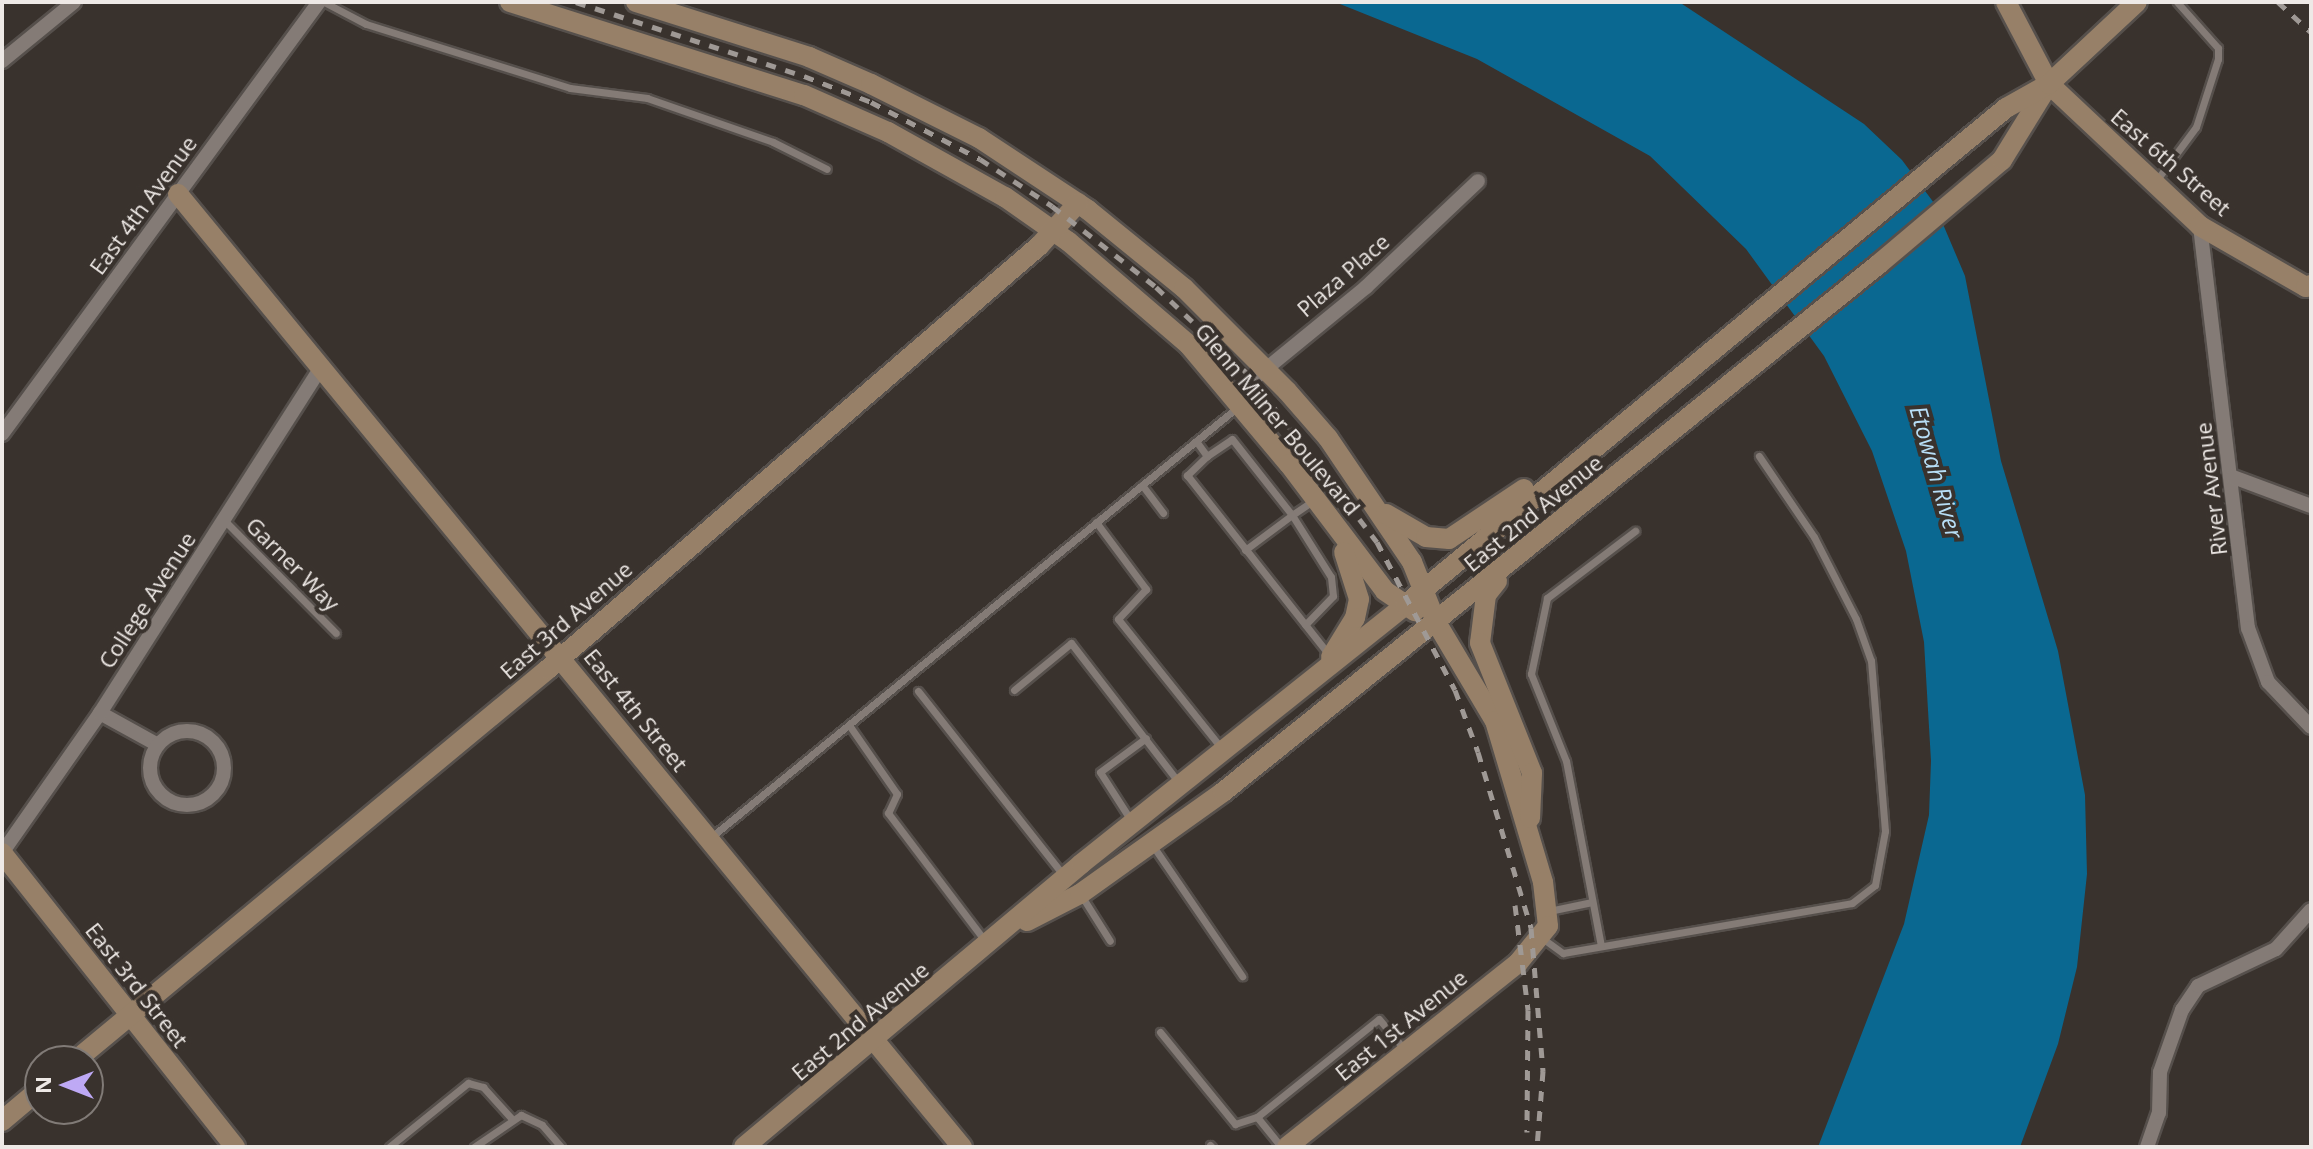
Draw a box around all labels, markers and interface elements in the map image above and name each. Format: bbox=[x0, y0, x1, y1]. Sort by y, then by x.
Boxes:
street label: East 6th Street bbox=[2106, 103, 2236, 221]
street label: East 4th Avenue bbox=[84, 131, 202, 279]
street label: Plaza Place bbox=[1292, 228, 1394, 322]
street label: Glenn Milner Boulevard bbox=[1190, 318, 1366, 520]
water label: Etowah River bbox=[1904, 402, 1970, 542]
street label: River Avenue bbox=[2190, 421, 2232, 557]
street label: East 2nd Avenue bbox=[1459, 449, 1607, 577]
street label: Garner Way bbox=[241, 512, 345, 616]
street label: College Avenue bbox=[93, 527, 201, 673]
street label: East 3rd Avenue bbox=[495, 556, 637, 684]
street label: East 4th Street bbox=[579, 644, 693, 776]
street label: East 3rd Street bbox=[80, 918, 194, 1052]
street label: East 2nd Avenue bbox=[786, 956, 934, 1086]
street label: East 1st Avenue bbox=[1330, 964, 1472, 1086]
north arrow bbox=[24, 1045, 104, 1125]
text: N bbox=[27, 1076, 57, 1094]

